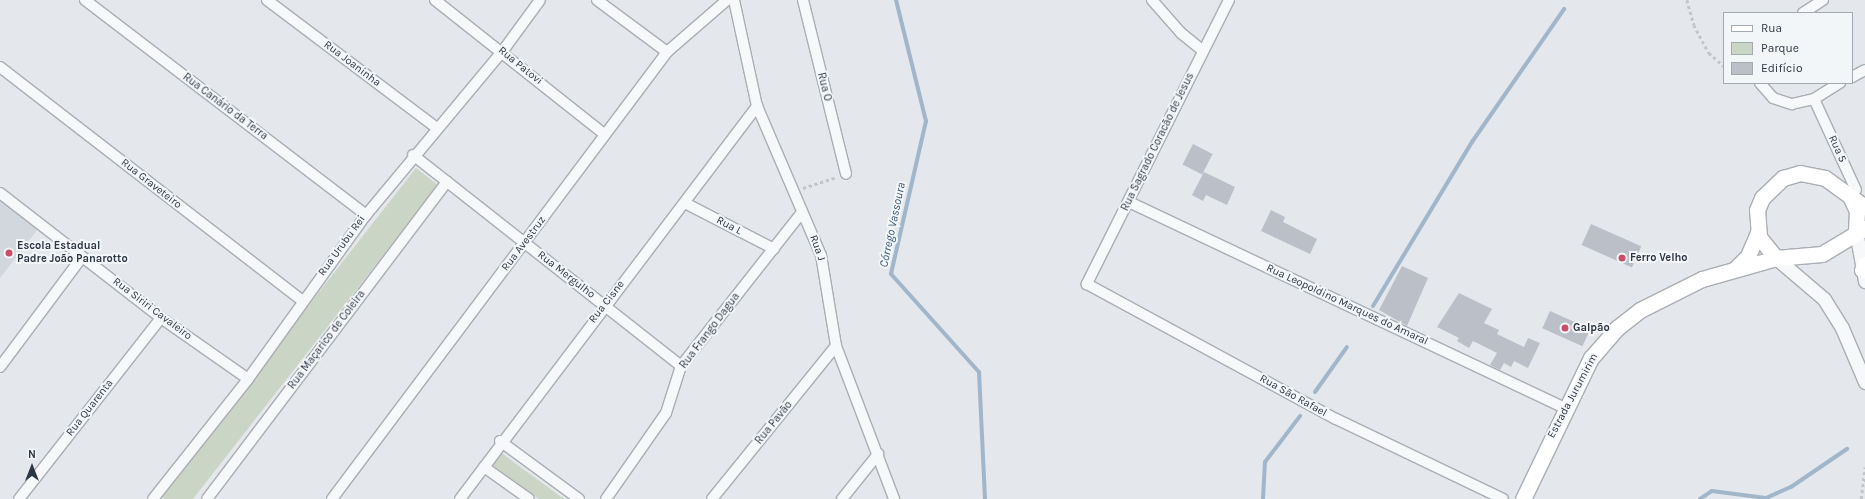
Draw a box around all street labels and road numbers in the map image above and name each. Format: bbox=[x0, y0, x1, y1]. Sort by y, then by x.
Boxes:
street label: Rua Joaninha bbox=[321, 38, 383, 90]
street label: Rua Patovi bbox=[495, 44, 545, 88]
street label: Rua Canário da Terra bbox=[180, 71, 270, 143]
street label: Rua O bbox=[814, 71, 834, 103]
street label: Rua Sagrado Coracão de Jesus bbox=[1119, 71, 1197, 213]
street label: Rua 5 bbox=[1825, 133, 1849, 165]
street label: Rua Graveteiro bbox=[118, 156, 184, 212]
street label: Rua Urubu Rei bbox=[316, 213, 368, 279]
street label: Rua Avestruz bbox=[499, 214, 549, 274]
street label: Rua L bbox=[714, 214, 744, 238]
street label: Rua J bbox=[806, 233, 828, 263]
street label: Rua Mergulho bbox=[535, 248, 597, 302]
street label: Rua Leopoldino Marques do Amaral bbox=[1264, 262, 1430, 348]
street label: Rua Siriri Cavaleiro bbox=[110, 275, 194, 343]
street label: Rua Cisne bbox=[586, 278, 628, 326]
street label: Rua Maçarico de Coleira bbox=[286, 288, 368, 392]
street label: Rua Frango Dagua bbox=[677, 290, 743, 372]
street label: Estrada Jurumirim bbox=[1545, 351, 1601, 441]
street label: Rua São Rafael bbox=[1257, 372, 1329, 420]
street label: Rua Quarenta bbox=[64, 377, 116, 439]
street label: Rua Pavão bbox=[753, 399, 795, 447]

